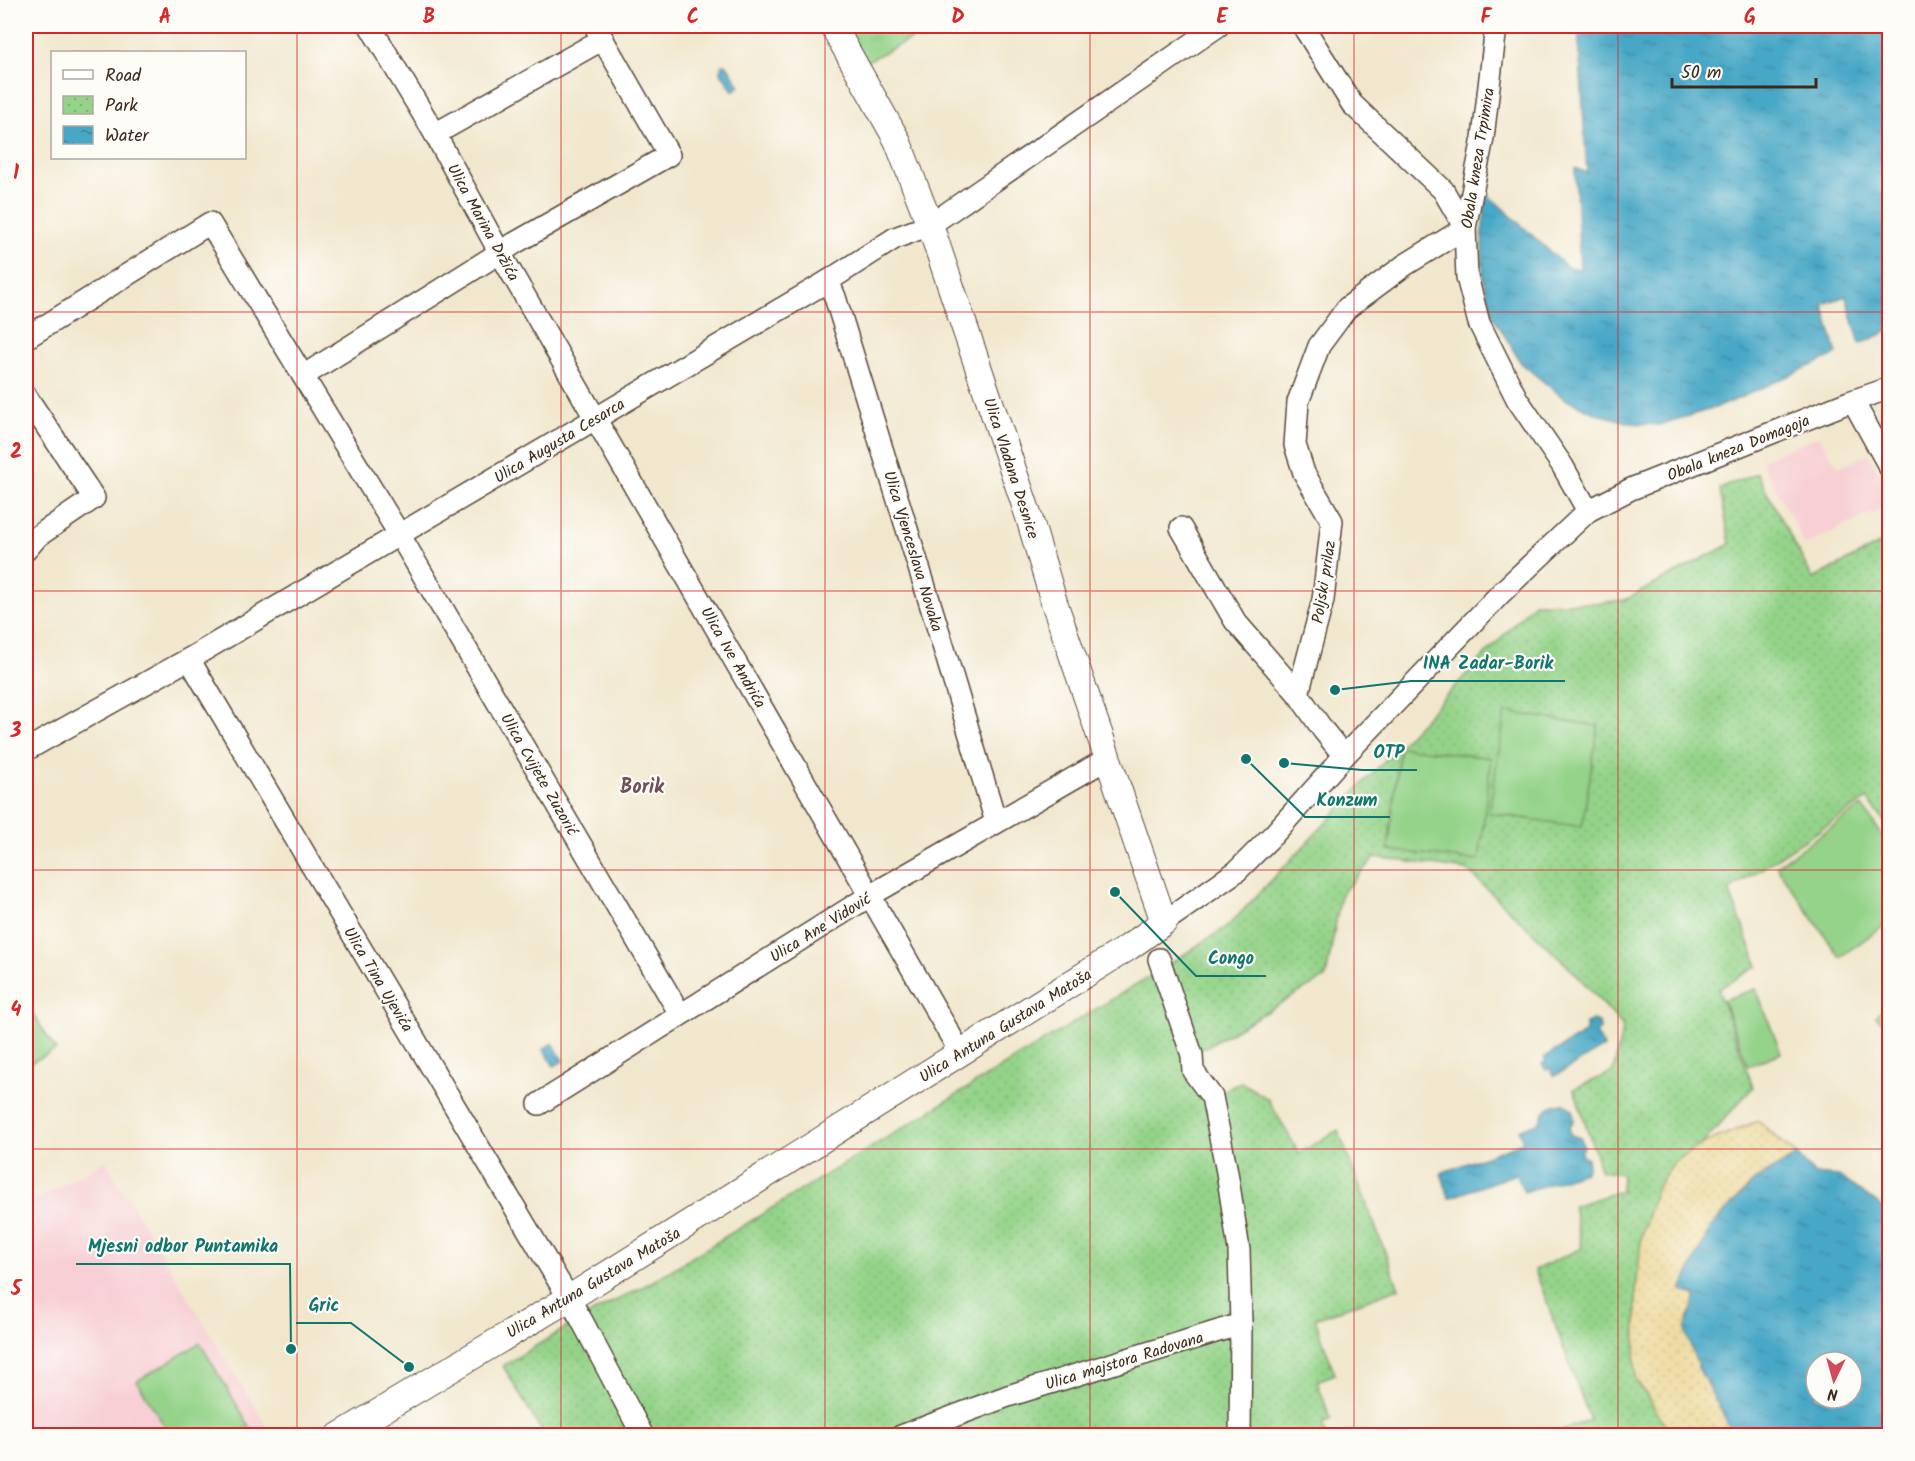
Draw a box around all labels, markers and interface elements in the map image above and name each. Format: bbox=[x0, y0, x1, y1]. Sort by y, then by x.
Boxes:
text: A bbox=[159, 2, 171, 34]
text: B bbox=[423, 2, 435, 34]
text: C bbox=[687, 2, 699, 34]
text: D bbox=[951, 2, 965, 34]
text: E bbox=[1216, 2, 1228, 34]
text: F bbox=[1481, 2, 1493, 34]
text: G bbox=[1744, 2, 1756, 34]
legend bbox=[51, 51, 246, 159]
scale bar bbox=[1672, 51, 1816, 89]
text: 50 m bbox=[1681, 59, 1721, 88]
text: Road bbox=[105, 62, 142, 91]
street label: Obala kneza Trpimira bbox=[1455, 86, 1502, 231]
text: Park bbox=[105, 92, 138, 121]
text: Water bbox=[105, 122, 150, 151]
text: 1 bbox=[13, 158, 19, 190]
street label: Ulica Marina Držića bbox=[440, 159, 525, 286]
street label: Ulica Augusta Cesarca bbox=[489, 392, 630, 490]
street label: Ulica Vladana Desnice bbox=[976, 395, 1045, 542]
street label: Obala kneza Domagoja bbox=[1663, 408, 1814, 488]
text: 2 bbox=[10, 437, 22, 469]
street label: Ulica Vjenceslava Novaka bbox=[876, 468, 949, 635]
street label: Poljski prilaz bbox=[1306, 539, 1343, 626]
street label: Ulica Ive Andrića bbox=[693, 602, 772, 713]
callout: INA Zadar-Borik bbox=[1411, 645, 1565, 681]
text: INA Zadar-Borik bbox=[1423, 650, 1554, 679]
street label: Ulica Cvijete Zuzorić bbox=[493, 709, 584, 841]
text: 3 bbox=[10, 716, 22, 748]
callout: OTP bbox=[1362, 734, 1417, 770]
text: OTP bbox=[1374, 739, 1406, 768]
district label: Borik bbox=[620, 772, 665, 804]
callout: Konzum bbox=[1305, 781, 1390, 817]
text: Konzum bbox=[1316, 787, 1378, 816]
street label: Ulica Ane Vidović bbox=[765, 887, 877, 969]
street label: Ulica Tina Ujevića bbox=[336, 922, 419, 1037]
callout: Congo bbox=[1196, 940, 1266, 976]
text: Congo bbox=[1208, 945, 1254, 974]
street label: Ulica Antuna Gustava Matoša bbox=[915, 963, 1097, 1090]
text: 4 bbox=[11, 995, 22, 1027]
street label: Ulica Antuna Gustava Matoša bbox=[502, 1221, 686, 1345]
callout: Mjesni odbor Puntamika bbox=[76, 1228, 290, 1264]
text: Mjesni odbor Puntamika bbox=[88, 1233, 278, 1262]
text: 5 bbox=[10, 1274, 23, 1306]
callout: Gric bbox=[296, 1287, 351, 1323]
text: Gric bbox=[309, 1292, 339, 1321]
street label: Ulica majstora Radovana bbox=[1042, 1325, 1207, 1397]
north arrow bbox=[1804, 1350, 1864, 1410]
text: N bbox=[1827, 1381, 1839, 1406]

